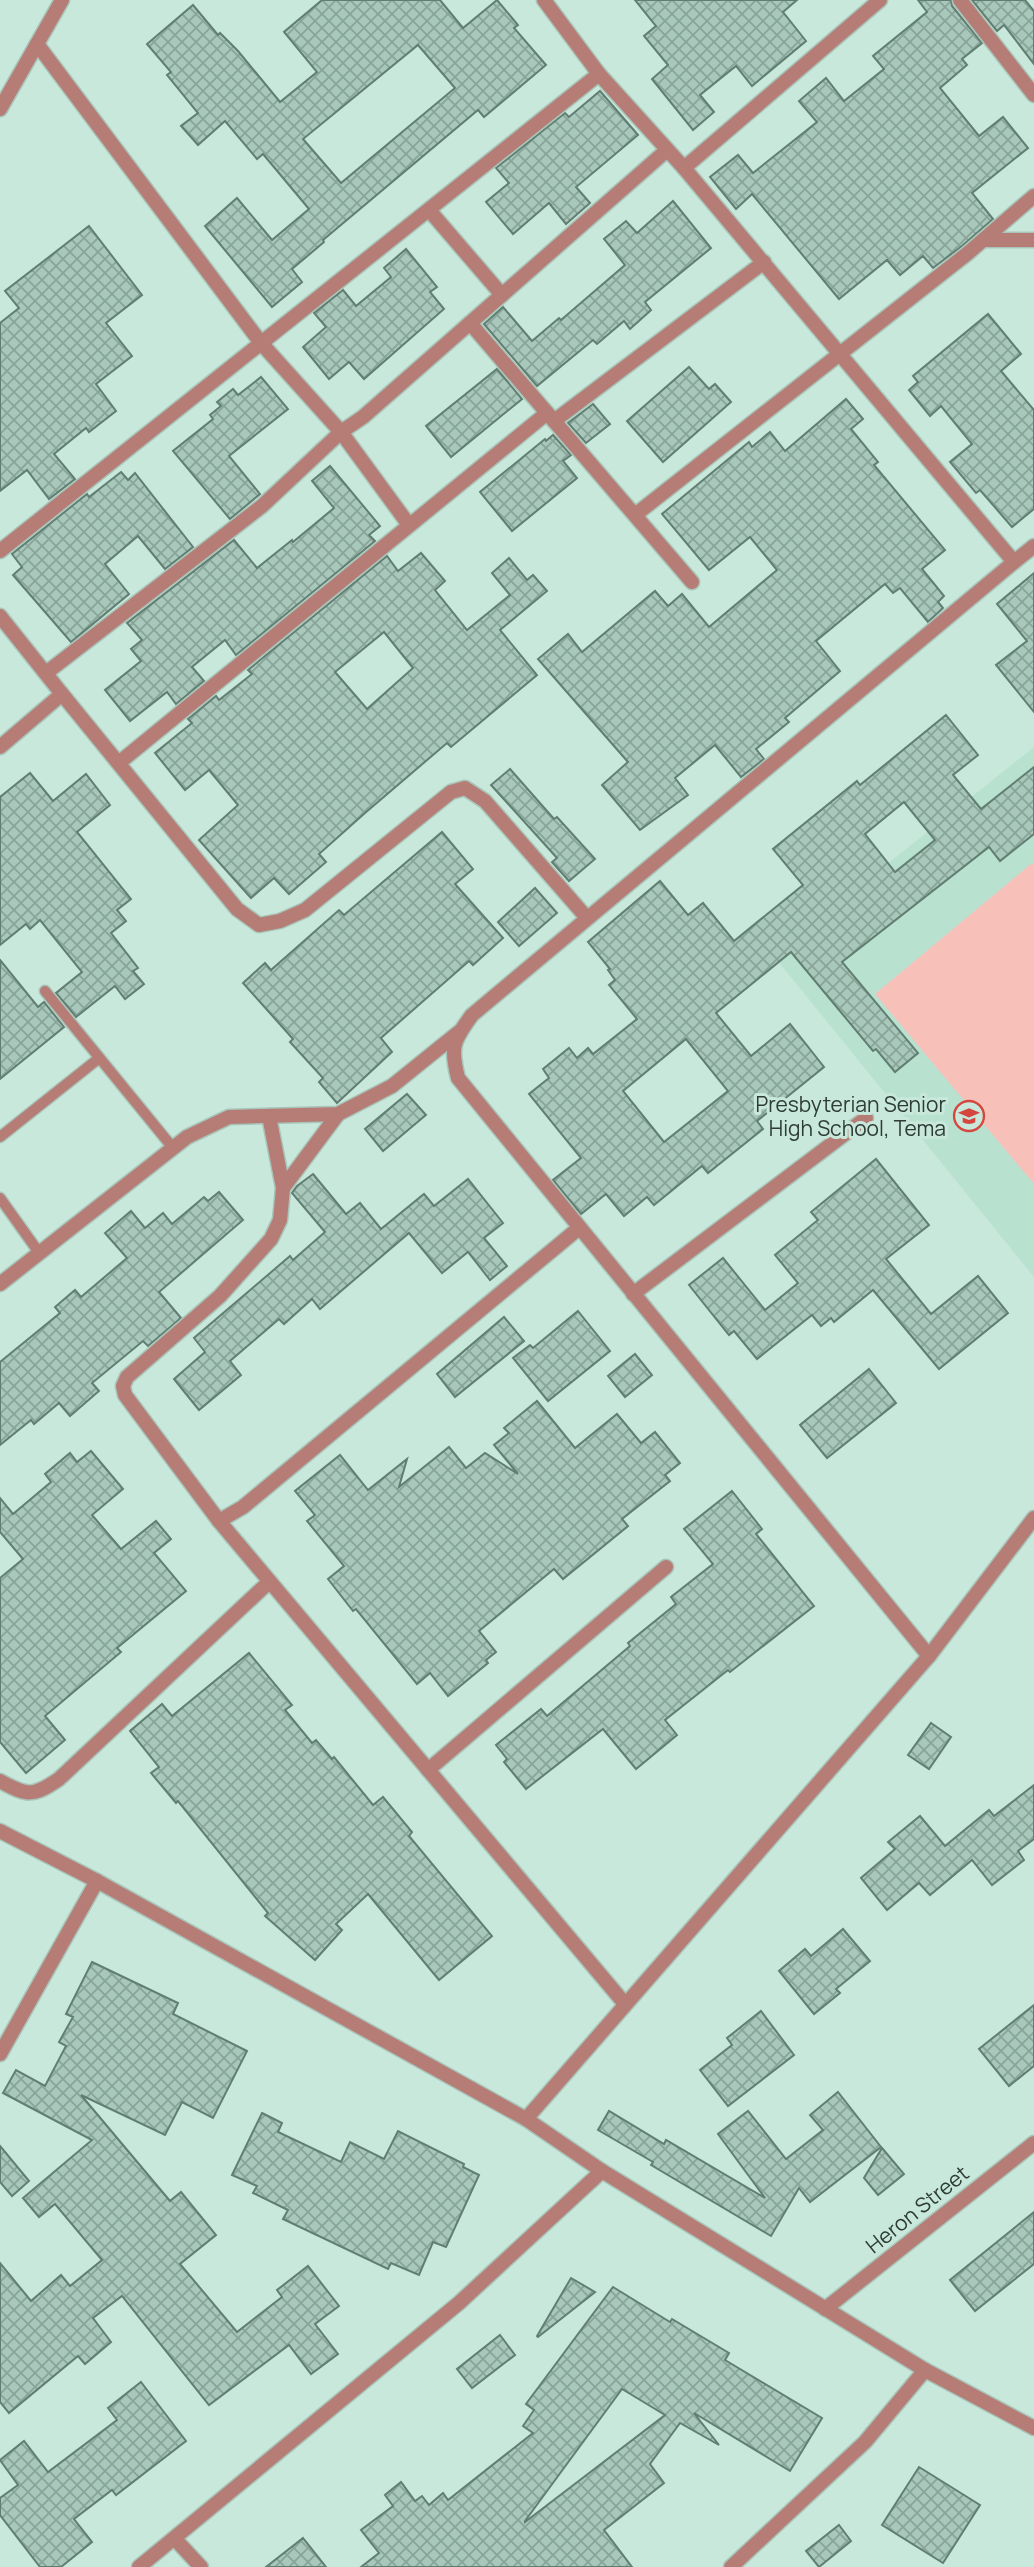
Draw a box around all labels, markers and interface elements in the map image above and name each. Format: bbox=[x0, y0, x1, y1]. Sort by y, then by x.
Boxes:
place label: Presbyterian Senior High School, Tema bbox=[756, 1090, 946, 1142]
school or university icon: Presbyterian Senior High School, Tema bbox=[952, 1099, 986, 1133]
street label: Heron Street bbox=[860, 2159, 974, 2259]

